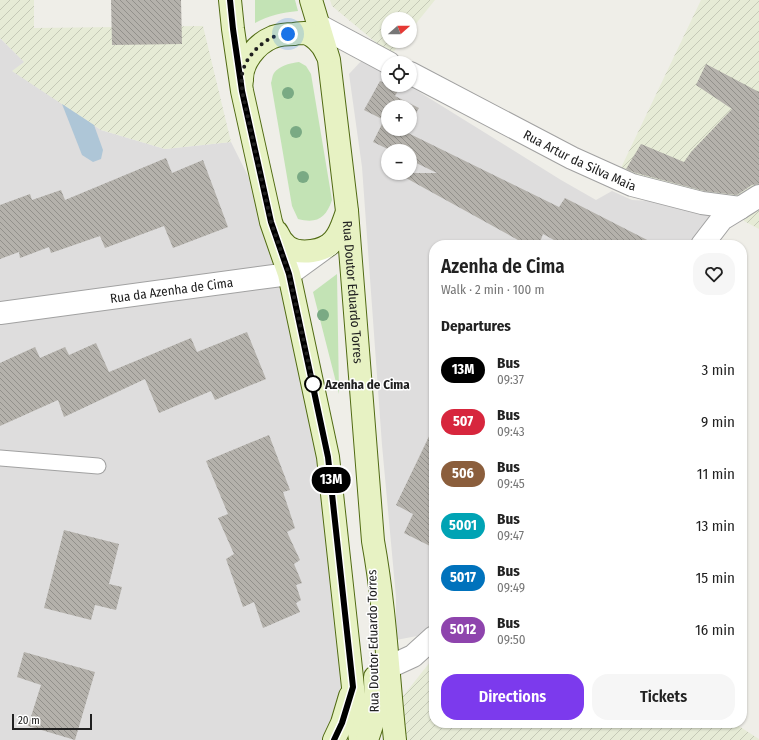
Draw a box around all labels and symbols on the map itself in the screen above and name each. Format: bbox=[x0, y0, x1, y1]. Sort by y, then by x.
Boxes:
north arrow bbox=[381, 12, 417, 48]
your location bbox=[278, 24, 298, 44]
street label: Rua Artur da Silva Maia bbox=[521, 126, 638, 193]
street label: Rua Doutor Eduardo Torres bbox=[340, 220, 367, 364]
street label: Rua da Azenha de Cima bbox=[109, 274, 234, 306]
marker: Azenha de Cima bbox=[304, 375, 322, 393]
place label: Azenha de Cima bbox=[324, 377, 410, 392]
line badge: 13M bbox=[308, 467, 354, 493]
street label: Rua Doutor Eduardo Torres bbox=[364, 569, 382, 713]
scale bar bbox=[12, 712, 92, 731]

